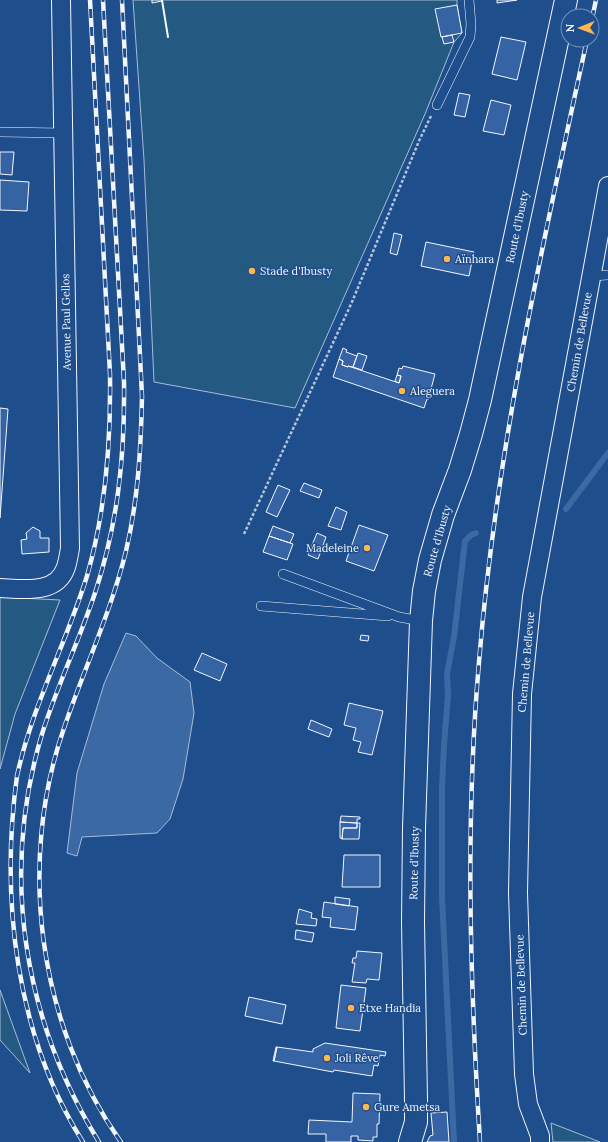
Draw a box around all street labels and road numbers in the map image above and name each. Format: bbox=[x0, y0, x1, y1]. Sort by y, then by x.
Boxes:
street label: Route d'Ibusty bbox=[502, 189, 532, 264]
street label: Avenue Paul Gellos bbox=[58, 274, 74, 371]
street label: Chemin de Bellevue bbox=[563, 291, 595, 393]
street label: Route d'Ibusty bbox=[420, 503, 454, 578]
street label: Chemin de Bellevue bbox=[515, 611, 537, 713]
street label: Route d'Ibusty bbox=[406, 826, 422, 900]
street label: Chemin de Bellevue bbox=[512, 934, 530, 1036]

